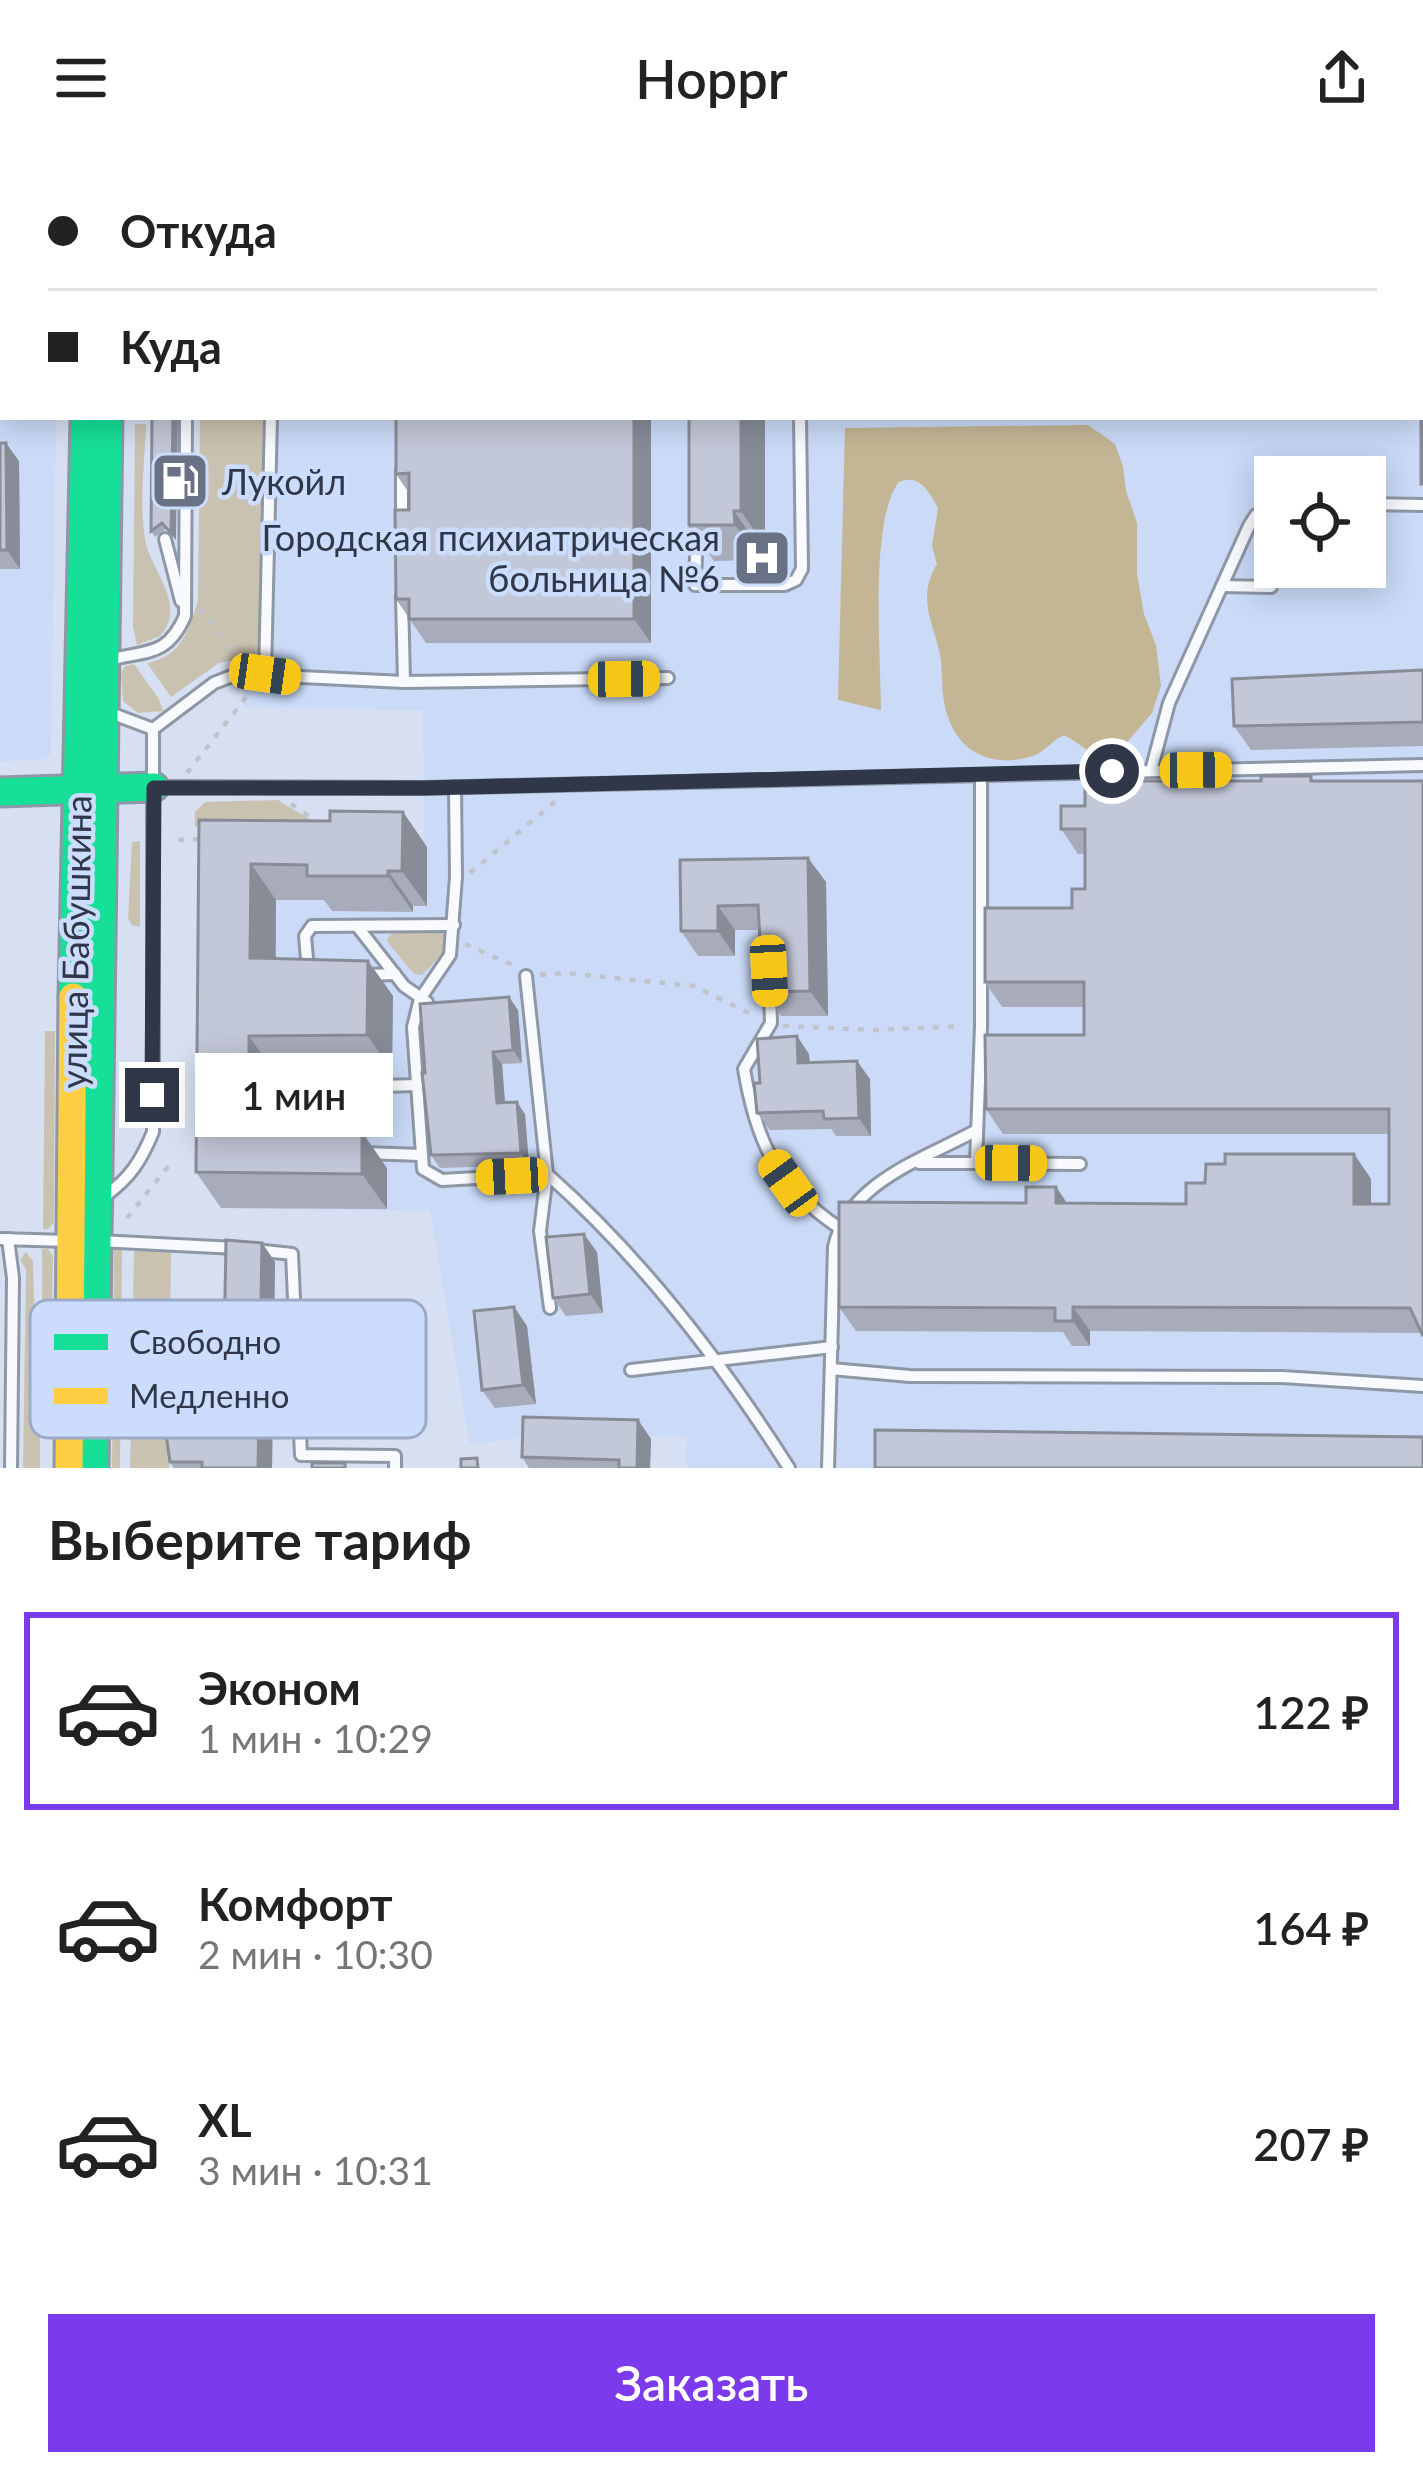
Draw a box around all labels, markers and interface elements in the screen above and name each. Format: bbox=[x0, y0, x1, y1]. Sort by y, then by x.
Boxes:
icon: menu bbox=[48, 45, 114, 111]
icon: share bbox=[1309, 45, 1375, 111]
text: Hoppr bbox=[635, 46, 788, 111]
text: Откуда bbox=[120, 204, 277, 258]
text: Куда bbox=[120, 320, 222, 374]
fuel station icon: Лукойл bbox=[149, 450, 211, 512]
map controls bbox=[1254, 456, 1386, 588]
button: locate bbox=[1254, 456, 1386, 588]
place label: Лукойл bbox=[221, 459, 346, 503]
place label: Городская психиатрическая больница №6 bbox=[262, 515, 720, 600]
hospital icon: Городская психиатрическая больница №6 bbox=[731, 527, 793, 589]
car bbox=[227, 651, 303, 697]
car bbox=[588, 660, 660, 698]
route start bbox=[1085, 744, 1139, 798]
car bbox=[1160, 751, 1232, 789]
street label: улица Бабушкина bbox=[50, 795, 100, 1089]
car bbox=[749, 934, 789, 1008]
callout: 1 мин bbox=[194, 1053, 392, 1137]
route end bbox=[125, 1068, 179, 1122]
text: 1 мин bbox=[242, 1072, 346, 1118]
car bbox=[752, 1143, 824, 1223]
car bbox=[975, 1144, 1047, 1182]
car bbox=[475, 1156, 549, 1196]
legend bbox=[30, 1300, 426, 1438]
text: Свободно bbox=[129, 1321, 281, 1361]
text: Медленно bbox=[129, 1375, 289, 1415]
text: Выберите тариф bbox=[48, 1507, 471, 1572]
icon: car bbox=[54, 1657, 162, 1765]
text: Эконом bbox=[198, 1661, 361, 1715]
text: 122 ₽ bbox=[1253, 1685, 1369, 1739]
text: 1 мин · 10:29 bbox=[198, 1715, 433, 1761]
icon: car bbox=[54, 1873, 162, 1981]
text: Комфорт bbox=[198, 1877, 393, 1931]
text: 164 ₽ bbox=[1253, 1901, 1369, 1955]
text: 2 мин · 10:30 bbox=[198, 1931, 433, 1977]
icon: car bbox=[54, 2089, 162, 2197]
text: XL bbox=[198, 2093, 252, 2147]
text: 207 ₽ bbox=[1253, 2117, 1369, 2171]
text: 3 мин · 10:31 bbox=[198, 2147, 433, 2193]
button: Заказать bbox=[48, 2314, 1375, 2452]

